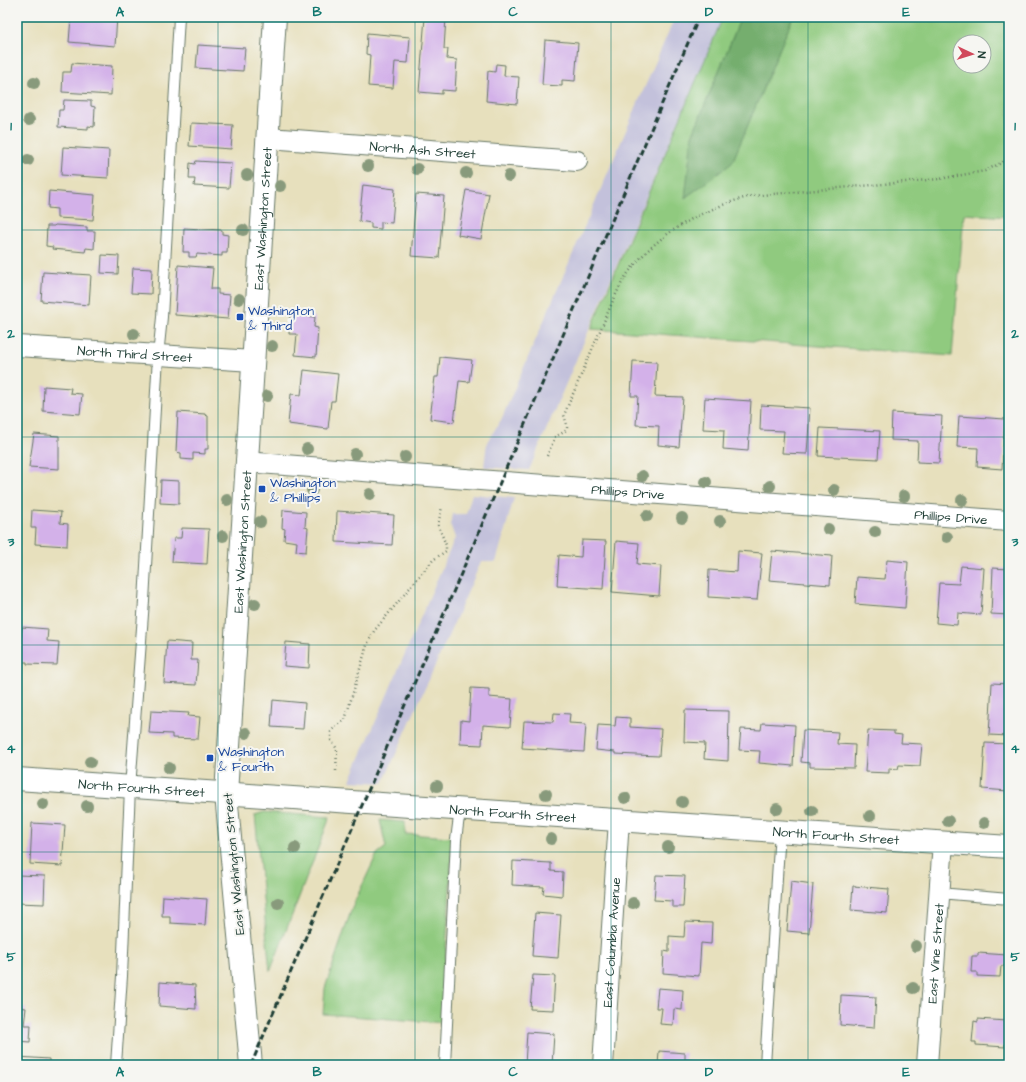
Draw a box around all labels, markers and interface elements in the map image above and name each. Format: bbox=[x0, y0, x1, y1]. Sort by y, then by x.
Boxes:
text: A bbox=[116, 3, 125, 21]
text: B bbox=[312, 3, 322, 21]
text: C bbox=[508, 3, 518, 21]
text: D bbox=[705, 3, 714, 21]
text: E bbox=[902, 3, 910, 21]
north arrow bbox=[952, 34, 992, 74]
text: N bbox=[974, 51, 989, 59]
text: 1 bbox=[10, 117, 12, 135]
text: 1 bbox=[1014, 117, 1016, 135]
street label: North Ash Street bbox=[369, 138, 477, 163]
street label: East Washington Street bbox=[250, 146, 277, 290]
place label: Washington & Third bbox=[248, 302, 315, 335]
marker: Washington & Third bbox=[235, 312, 245, 322]
text: 2 bbox=[6, 325, 15, 343]
text: 2 bbox=[1010, 325, 1019, 343]
street label: North Third Street bbox=[77, 342, 194, 367]
street label: East Washington Street bbox=[229, 469, 256, 614]
place label: Washington & Phillips bbox=[270, 474, 337, 507]
street label: Phillips Drive bbox=[591, 481, 665, 504]
marker: Washington & Phillips bbox=[257, 484, 267, 494]
street label: Phillips Drive bbox=[914, 506, 988, 529]
text: 3 bbox=[7, 533, 15, 551]
text: 3 bbox=[1011, 533, 1019, 551]
text: 4 bbox=[7, 740, 16, 758]
text: 4 bbox=[1011, 740, 1020, 758]
place label: Washington & Fourth bbox=[218, 743, 285, 776]
marker: Washington & Fourth bbox=[205, 753, 215, 763]
street label: North Fourth Street bbox=[78, 775, 206, 802]
street label: East Washington Street bbox=[219, 791, 250, 936]
street label: North Fourth Street bbox=[449, 801, 577, 827]
street label: North Fourth Street bbox=[772, 823, 901, 850]
street label: East Columbia Avenue bbox=[599, 877, 625, 1008]
street label: East Vine Street bbox=[923, 902, 949, 1004]
text: 5 bbox=[6, 948, 16, 966]
text: 5 bbox=[1010, 948, 1020, 966]
text: A bbox=[116, 1063, 125, 1081]
text: B bbox=[312, 1063, 322, 1081]
text: C bbox=[508, 1063, 518, 1081]
text: D bbox=[705, 1063, 714, 1081]
text: E bbox=[902, 1063, 910, 1081]

